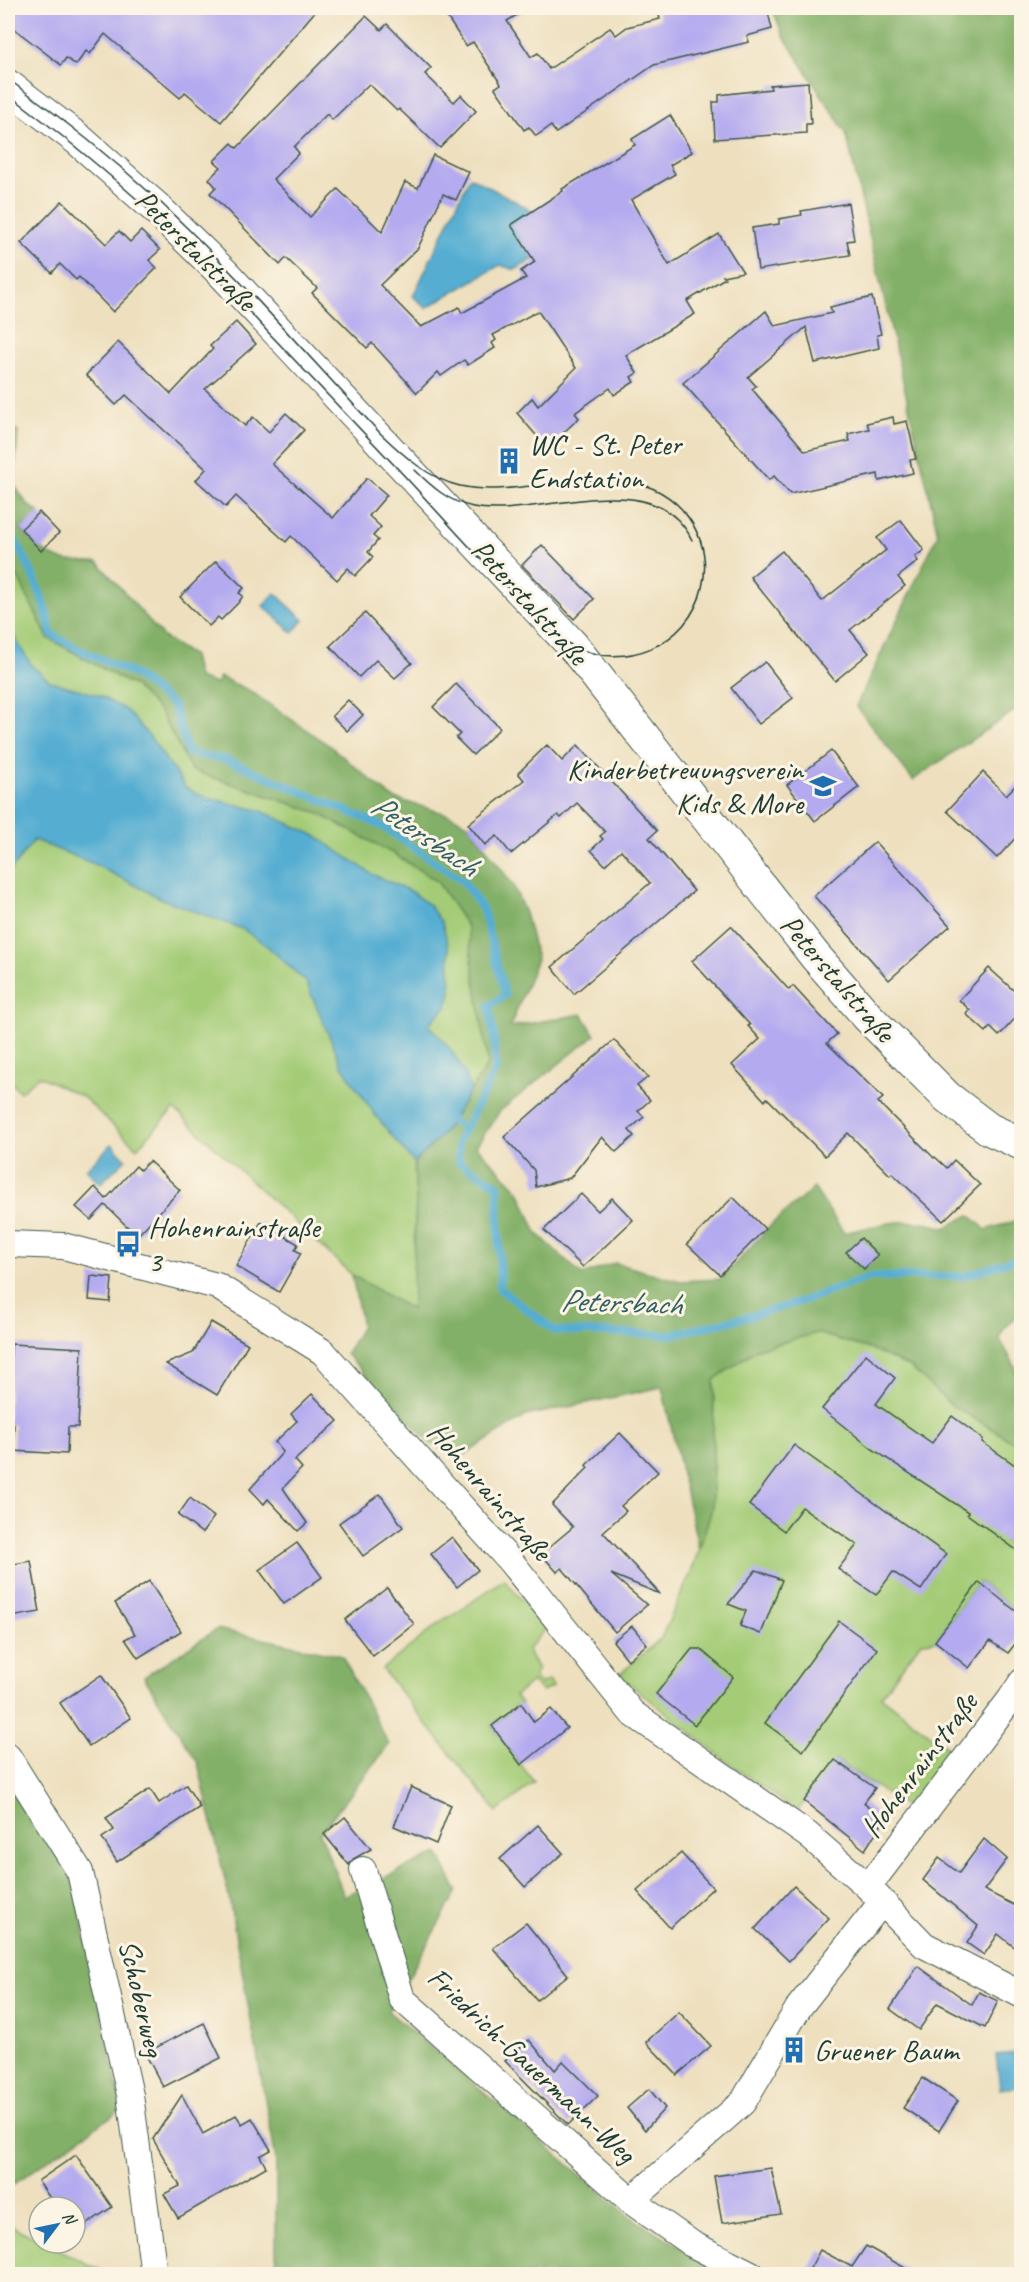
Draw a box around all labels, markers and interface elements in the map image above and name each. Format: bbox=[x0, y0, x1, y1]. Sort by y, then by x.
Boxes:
street label: Peterstalstraße bbox=[127, 181, 266, 320]
place label: WC - St. Peter Endstation bbox=[529, 425, 683, 497]
building icon: WC - St. Peter Endstation bbox=[494, 446, 524, 476]
street label: Peterstalstraße bbox=[463, 531, 598, 675]
place label: Kinderbetreuungsverein Kids & More bbox=[567, 750, 805, 822]
school or university icon: Kinderbetreuungsverein Kids & More bbox=[808, 771, 838, 801]
water label: Petersbach bbox=[363, 784, 489, 887]
street label: Peterstalstraße bbox=[772, 906, 905, 1051]
place label: Hohenrainstraße 3 bbox=[148, 1208, 322, 1280]
bus stop icon: Hohenrainstraße 3 bbox=[113, 1229, 143, 1259]
water label: Petersbach bbox=[560, 1279, 685, 1325]
street label: Hohenrainstraße bbox=[419, 1414, 562, 1570]
street label: Hohenrainstraße bbox=[852, 1683, 987, 1845]
street label: Schoberweg bbox=[110, 1936, 174, 2062]
street label: Friedrich-Gauermann-Weg bbox=[420, 1958, 645, 2172]
place label: Gruener Baum bbox=[814, 2031, 960, 2069]
building icon: Gruener Baum bbox=[779, 2035, 809, 2065]
north arrow bbox=[27, 2195, 87, 2255]
text: N bbox=[58, 2208, 82, 2230]

